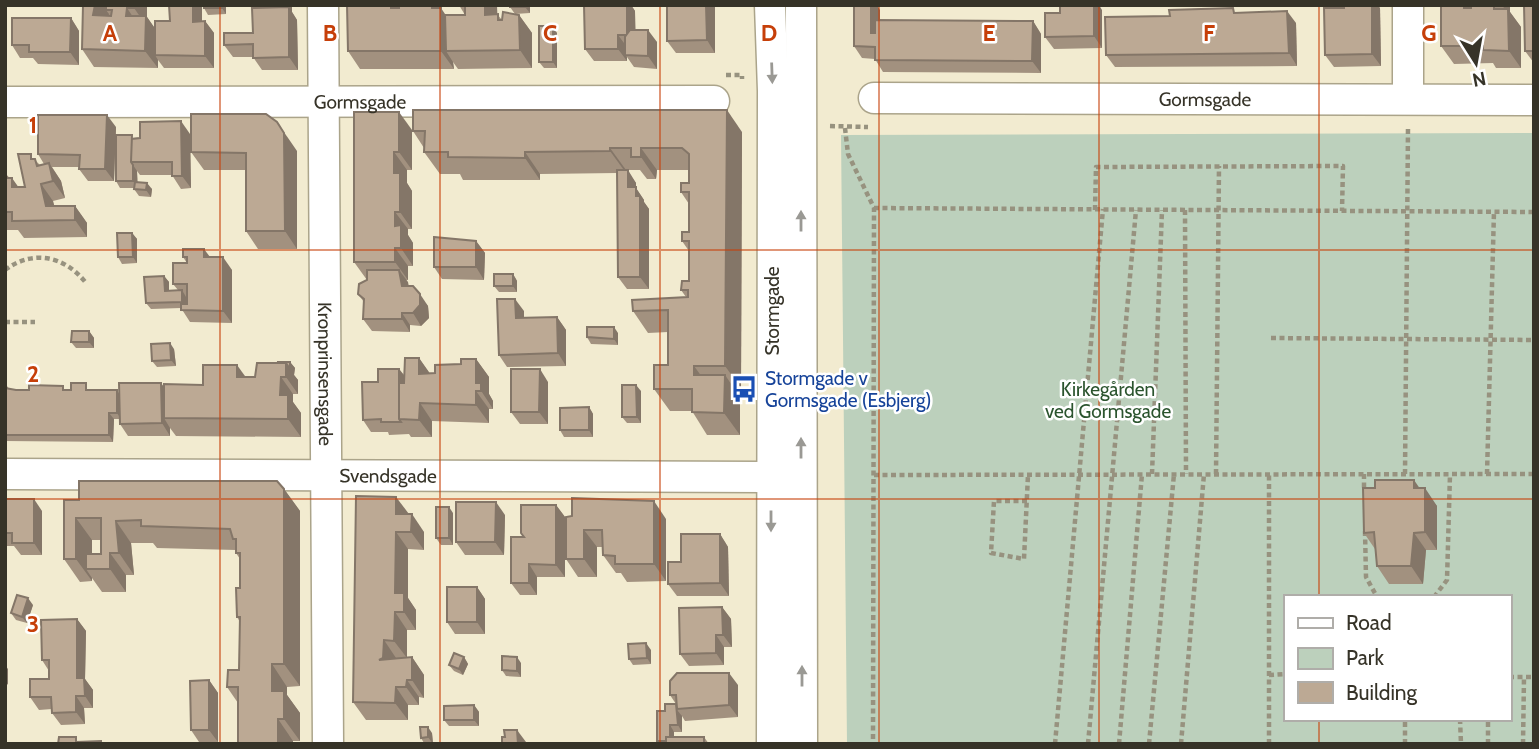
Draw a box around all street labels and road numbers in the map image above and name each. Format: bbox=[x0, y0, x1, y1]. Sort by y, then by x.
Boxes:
street label: Gormsgade bbox=[1159, 88, 1252, 111]
street label: Gormsgade bbox=[314, 90, 407, 114]
street label: Stormgade bbox=[761, 266, 784, 356]
street label: Kronprinsensgade bbox=[313, 302, 337, 446]
street label: Svendsgade bbox=[339, 464, 437, 488]

